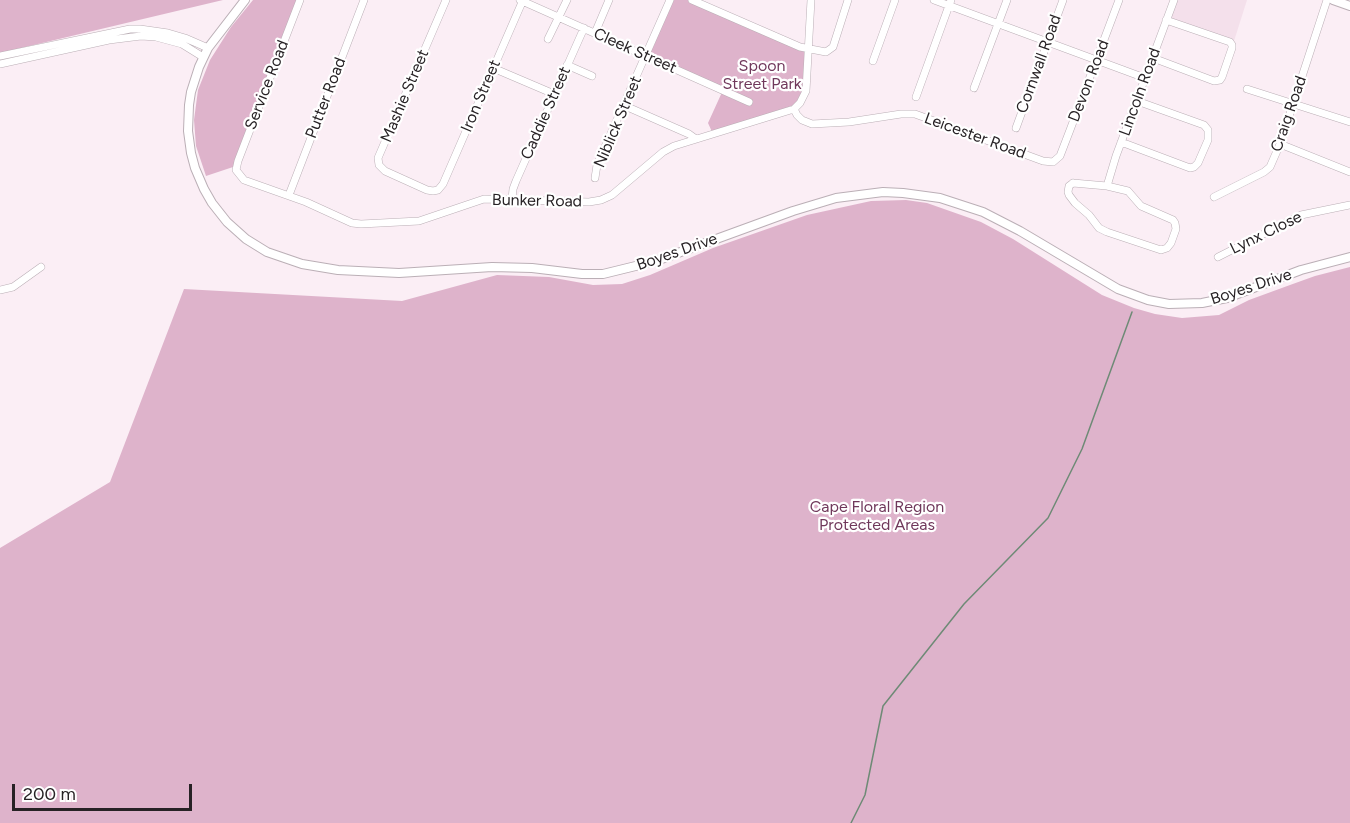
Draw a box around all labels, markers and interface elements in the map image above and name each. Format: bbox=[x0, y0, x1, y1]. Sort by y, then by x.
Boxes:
street label: Cornwall Road bbox=[1012, 12, 1066, 116]
street label: Cleek Street bbox=[590, 24, 680, 78]
street label: Devon Road bbox=[1065, 37, 1113, 125]
street label: Service Road bbox=[241, 38, 293, 132]
street label: Lincoln Road bbox=[1115, 45, 1165, 139]
street label: Mashie Street bbox=[377, 47, 433, 145]
street label: Putter Road bbox=[302, 55, 350, 141]
park label: Spoon Street Park bbox=[722, 56, 802, 94]
street label: Iron Street bbox=[457, 57, 505, 135]
street label: Caddie Street bbox=[517, 64, 575, 162]
street label: Niblick Street bbox=[590, 73, 646, 171]
street label: Craig Road bbox=[1267, 74, 1311, 154]
street label: Leicester Road bbox=[922, 109, 1028, 163]
street label: Bunker Road bbox=[492, 191, 582, 211]
street label: Lynx Close bbox=[1227, 207, 1305, 259]
street label: Boyes Drive bbox=[634, 229, 720, 275]
street label: Boyes Drive bbox=[1208, 265, 1294, 309]
park label: Cape Floral Region Protected Areas bbox=[810, 497, 944, 535]
scale bar bbox=[15, 772, 195, 810]
text: 200 m bbox=[23, 783, 76, 805]

